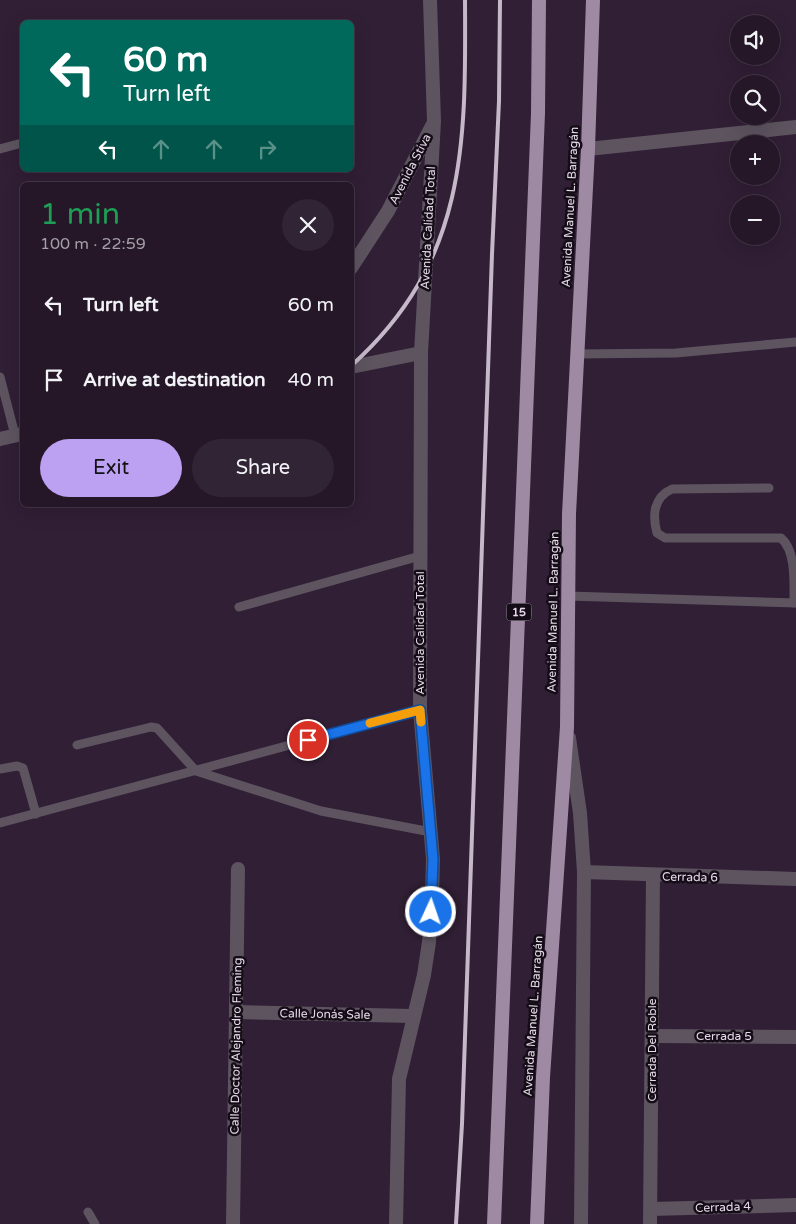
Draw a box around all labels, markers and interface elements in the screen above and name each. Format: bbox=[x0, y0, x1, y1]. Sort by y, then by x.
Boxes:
map controls bbox=[730, 15, 780, 245]
button: sound bbox=[730, 15, 780, 65]
text: 60 m bbox=[123, 39, 208, 81]
icon: left bbox=[40, 40, 105, 105]
button: search bbox=[730, 75, 780, 125]
text: Turn left bbox=[123, 81, 211, 107]
street label: Avenida Manuel L. Barragán bbox=[559, 126, 581, 288]
street label: Avenida Stiva bbox=[386, 131, 434, 207]
icon: left bbox=[94, 135, 122, 163]
icon: ahead bbox=[147, 135, 175, 163]
icon: ahead bbox=[200, 135, 228, 163]
icon: right bbox=[253, 135, 281, 163]
button: + bbox=[730, 135, 780, 185]
street label: Avenida Calidad Total bbox=[418, 166, 438, 290]
button: − bbox=[730, 195, 780, 245]
text: 1 min bbox=[40, 196, 120, 233]
button: close bbox=[282, 199, 334, 251]
text: 100 m · 22:59 bbox=[40, 234, 146, 254]
icon: left bbox=[40, 291, 68, 319]
text: Turn left bbox=[83, 294, 159, 316]
text: 60 m bbox=[288, 294, 334, 316]
icon: arrive bbox=[40, 366, 68, 394]
text: Arrive at destination bbox=[83, 369, 266, 391]
text: 40 m bbox=[288, 369, 334, 391]
button: Exit bbox=[40, 439, 182, 497]
button: Share bbox=[192, 439, 334, 497]
street label: Avenida Manuel L. Barragán bbox=[545, 531, 561, 693]
street label: Avenida Calidad Total bbox=[413, 571, 427, 695]
road number: 15 bbox=[506, 604, 532, 620]
pin bbox=[287, 719, 329, 761]
icon: arrive bbox=[294, 726, 322, 754]
street label: Cerrada 6 bbox=[662, 870, 718, 884]
position arrow bbox=[404, 885, 456, 937]
street label: Avenida Manuel L. Barragán bbox=[520, 935, 546, 1097]
street label: Calle Doctor Alejandro Fleming bbox=[227, 957, 245, 1135]
street label: Cerrada Del Roble bbox=[645, 998, 659, 1102]
street label: Calle Jonás Sale bbox=[280, 1006, 371, 1022]
street label: Cerrada 5 bbox=[696, 1029, 752, 1043]
street label: Cerrada 4 bbox=[695, 1199, 752, 1215]

